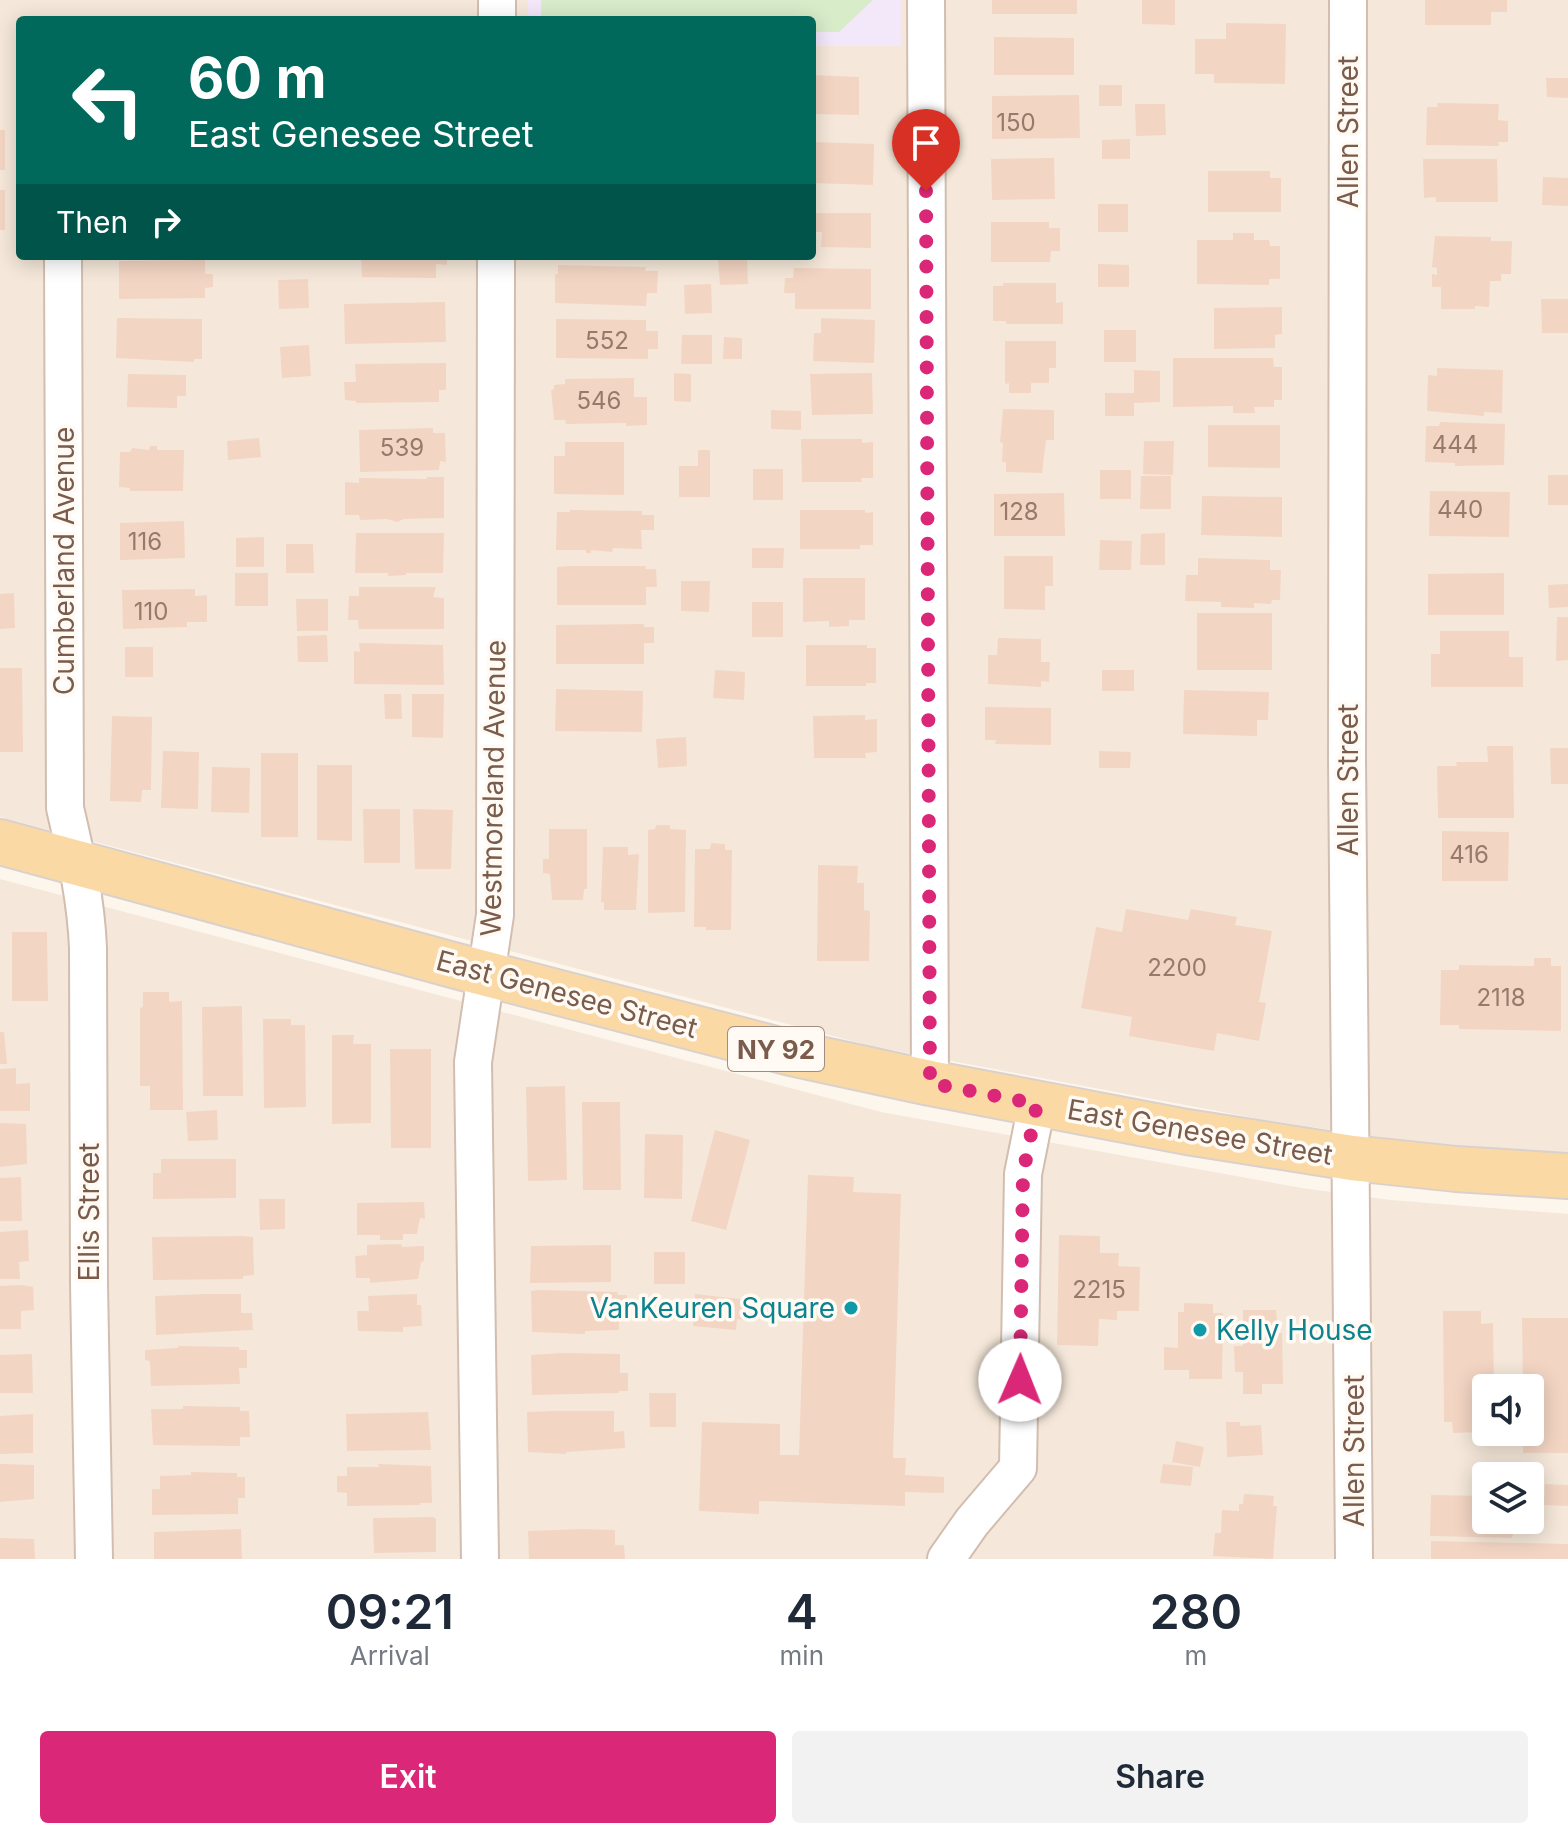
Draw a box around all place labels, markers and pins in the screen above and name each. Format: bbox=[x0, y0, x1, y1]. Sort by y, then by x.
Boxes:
pin bbox=[892, 109, 960, 191]
place label: VanKeuren Square bbox=[590, 1291, 835, 1325]
marker: VanKeuren Square bbox=[842, 1299, 860, 1317]
place label: Kelly House bbox=[1216, 1313, 1373, 1347]
marker: Kelly House bbox=[1191, 1321, 1209, 1339]

